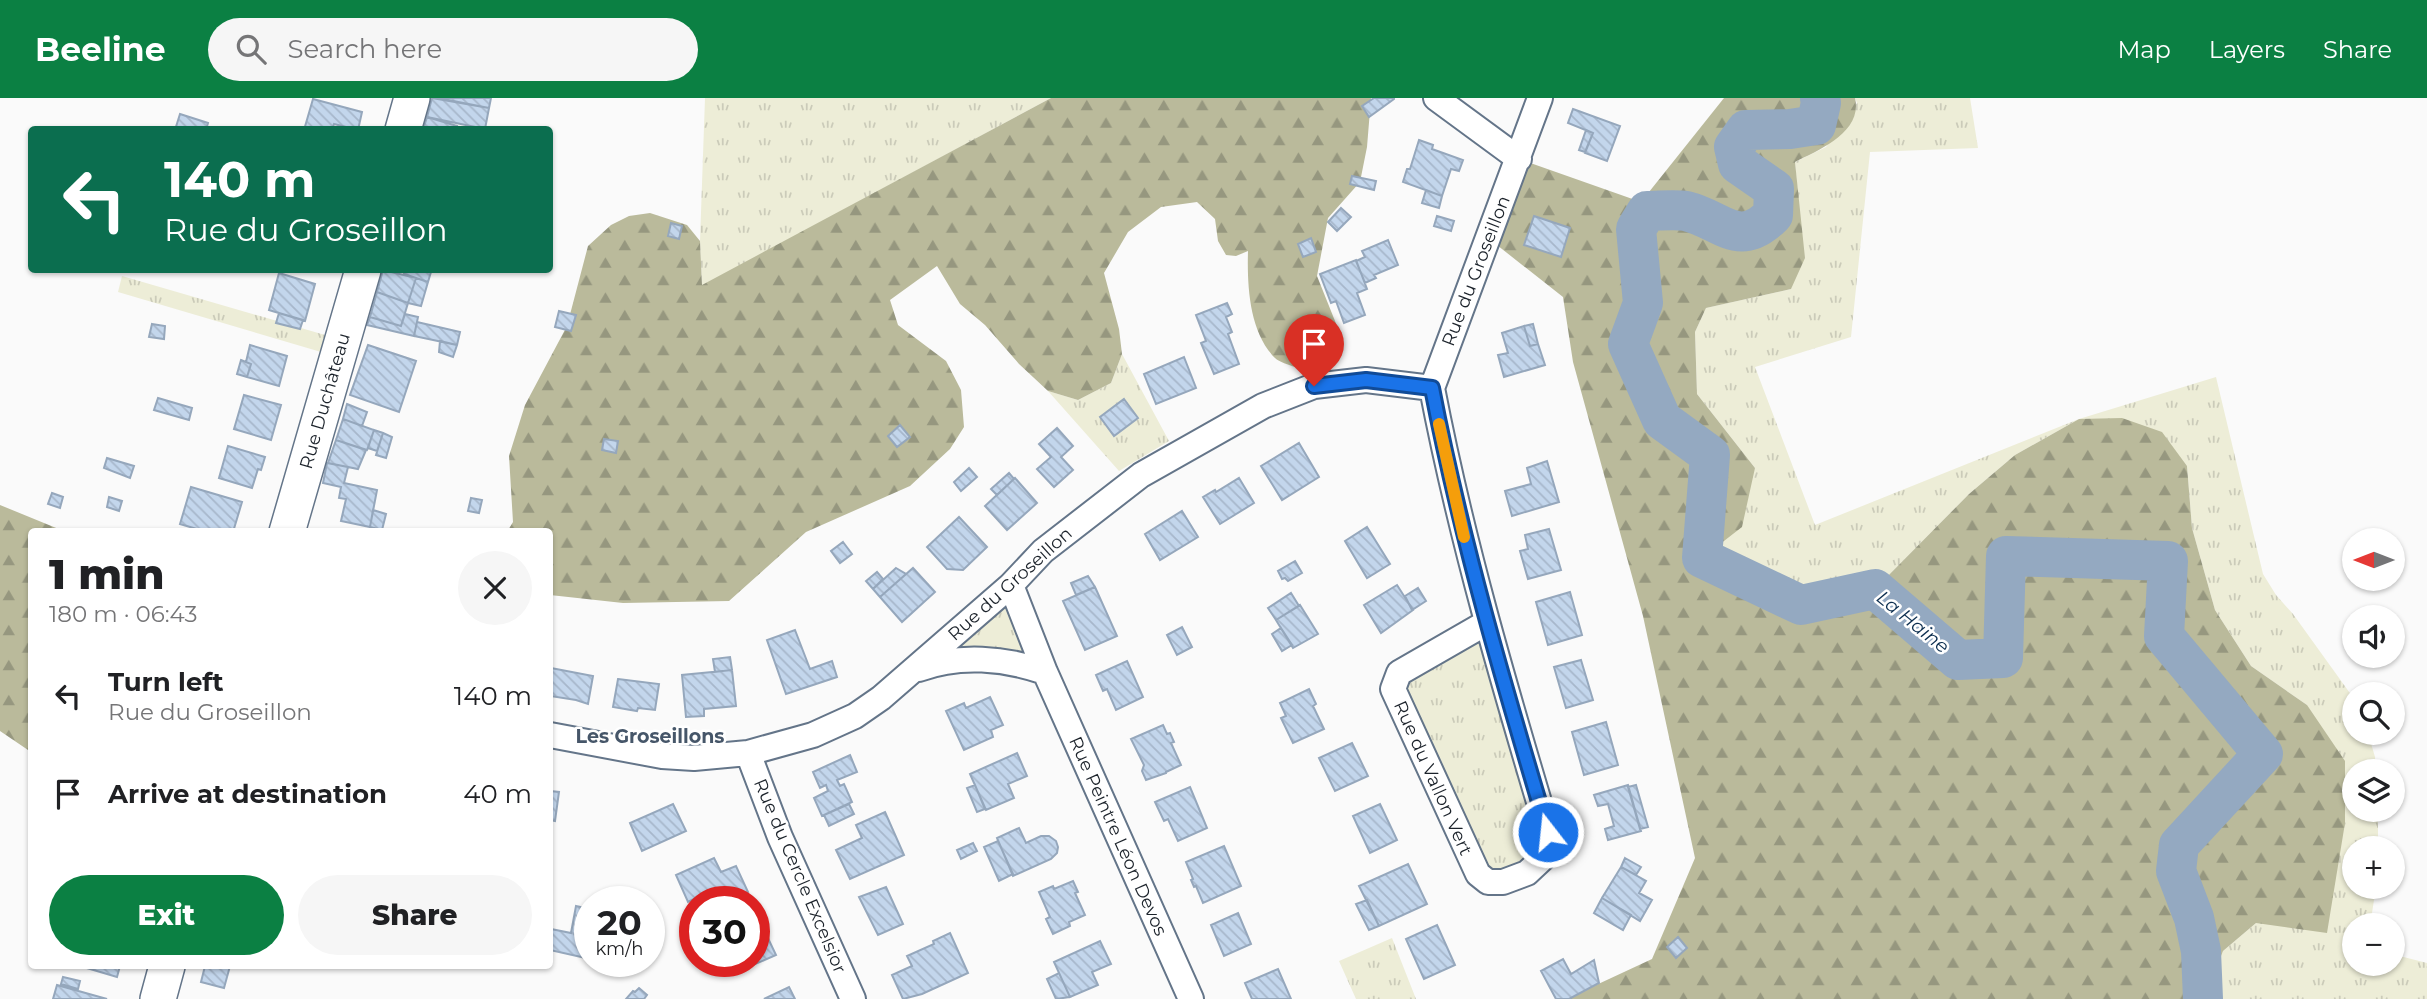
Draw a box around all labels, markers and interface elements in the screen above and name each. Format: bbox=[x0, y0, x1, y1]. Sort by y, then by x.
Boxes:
search box bbox=[208, 18, 698, 81]
text: Beeline bbox=[35, 29, 166, 69]
icon: search bbox=[232, 30, 270, 68]
text: Search here bbox=[288, 33, 442, 65]
text: Map bbox=[2117, 35, 2171, 64]
text: Layers bbox=[2209, 35, 2285, 64]
text: Share bbox=[2323, 35, 2392, 64]
text: 140 m bbox=[164, 150, 316, 209]
icon: left bbox=[49, 154, 140, 245]
street label: Rue du Groseillon bbox=[1437, 193, 1515, 349]
text: Rue du Groseillon bbox=[164, 210, 448, 249]
pin bbox=[1284, 314, 1344, 386]
icon: arrive bbox=[1295, 325, 1333, 363]
street label: Rue Duchâteau bbox=[295, 330, 355, 472]
street label: Rue du Groseillon bbox=[943, 522, 1077, 646]
north arrow bbox=[2342, 528, 2404, 592]
map controls bbox=[2342, 528, 2405, 976]
text: 1 min bbox=[49, 548, 165, 600]
button: close bbox=[458, 551, 532, 625]
water label: La Haine bbox=[1872, 586, 1954, 658]
text: 180 m · 06:43 bbox=[49, 600, 197, 628]
button: sound bbox=[2342, 605, 2405, 668]
text: Turn left bbox=[108, 666, 224, 698]
icon: left bbox=[49, 677, 87, 715]
text: 140 m bbox=[454, 680, 532, 712]
button: search bbox=[2342, 682, 2405, 745]
street label: Rue du Vallon Vert bbox=[1389, 697, 1477, 859]
text: Rue du Groseillon bbox=[108, 698, 312, 726]
district label: Les Groseillons bbox=[576, 725, 724, 748]
street label: Rue Peintre Léon Devos bbox=[1064, 733, 1172, 939]
button: layers bbox=[2342, 759, 2405, 822]
icon: arrive bbox=[49, 775, 87, 813]
street label: Rue du Cercle Excelsior bbox=[749, 775, 851, 977]
text: Arrive at destination bbox=[108, 778, 387, 810]
text: 40 m bbox=[463, 778, 532, 810]
position arrow bbox=[1511, 795, 1585, 869]
button: + bbox=[2342, 836, 2405, 899]
button: Exit bbox=[49, 875, 284, 955]
button: Share bbox=[298, 875, 532, 955]
speed limit sign: 30 bbox=[679, 886, 770, 977]
text: 20 bbox=[597, 901, 642, 944]
button: − bbox=[2342, 913, 2405, 976]
text: km/h bbox=[595, 938, 644, 960]

